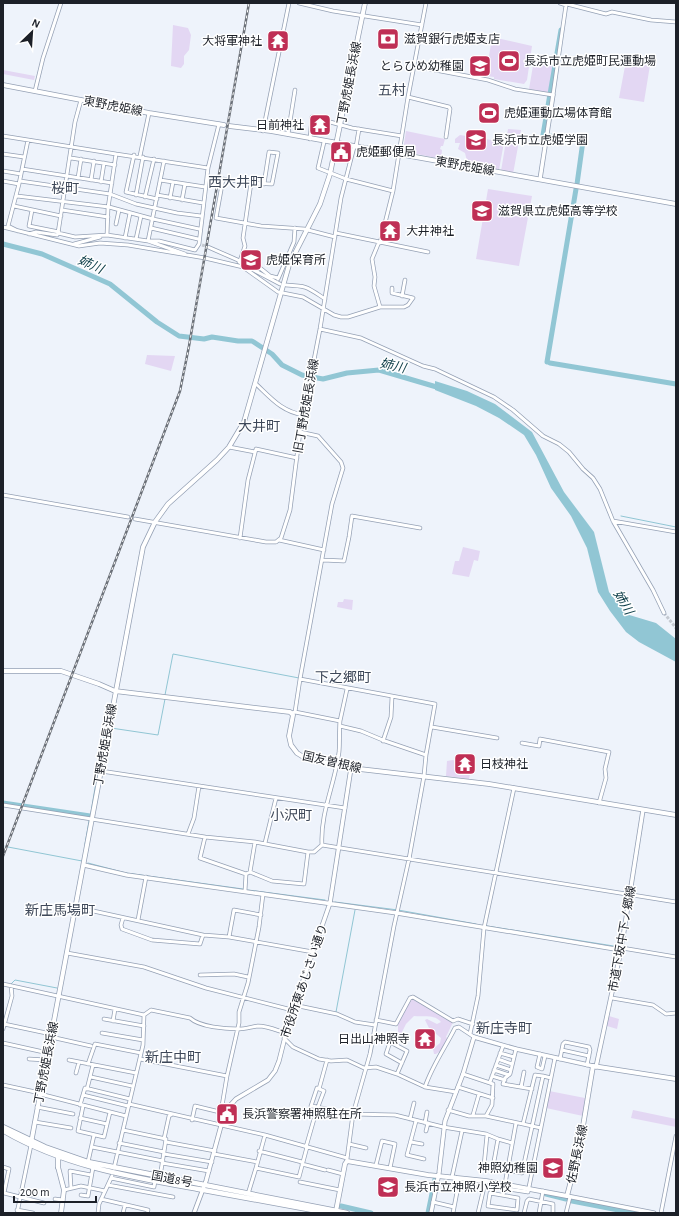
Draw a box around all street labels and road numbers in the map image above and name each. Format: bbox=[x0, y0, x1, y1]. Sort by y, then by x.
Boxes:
street label: 丁野虎姫長浜線 bbox=[334, 40, 363, 125]
street label: 東野虎姫線 bbox=[82, 93, 144, 118]
street label: 東野虎姫線 bbox=[434, 154, 496, 177]
street label: 旧丁野虎姫長浜線 bbox=[291, 358, 320, 454]
street label: 丁野虎姫長浜線 bbox=[91, 702, 118, 787]
street label: 国友曽根線 bbox=[301, 748, 363, 775]
street label: 市道下坂中下ノ郷線 bbox=[606, 885, 637, 993]
street label: 市役所東あじさい通り bbox=[278, 922, 329, 1040]
street label: 丁野虎姫長浜線 bbox=[31, 1020, 60, 1105]
street label: 佐野長浜線 bbox=[564, 1123, 589, 1185]
street label: 国道8号 bbox=[150, 1168, 194, 1189]

